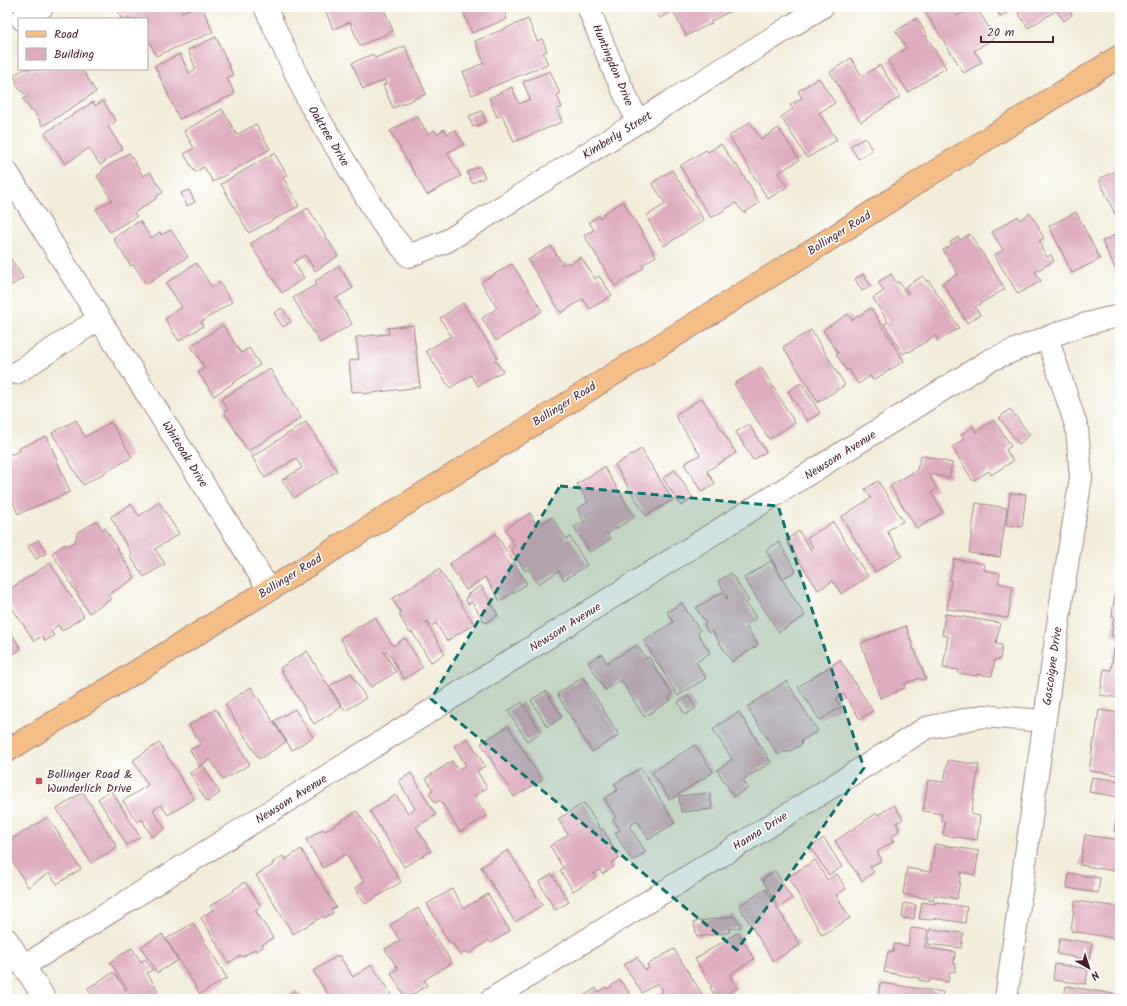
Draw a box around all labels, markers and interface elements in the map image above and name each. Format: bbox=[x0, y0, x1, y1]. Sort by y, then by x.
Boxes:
legend bbox=[18, 18, 148, 70]
scale bar bbox=[981, 18, 1053, 44]
street label: Huntingdon Drive bbox=[587, 21, 639, 110]
text: 20 m bbox=[987, 23, 1015, 42]
text: Road bbox=[54, 25, 79, 44]
text: Building bbox=[54, 45, 94, 64]
street label: Oaktree Drive bbox=[303, 102, 355, 171]
street label: Kimberly Street bbox=[579, 106, 656, 164]
street label: Bollinger Road bbox=[804, 206, 876, 261]
street label: Bollinger Road bbox=[529, 377, 601, 432]
street label: Whiteoak Drive bbox=[157, 417, 213, 492]
street label: Newsom Avenue bbox=[801, 425, 881, 485]
street label: Bollinger Road bbox=[255, 549, 327, 604]
street label: Newsom Avenue bbox=[526, 597, 606, 657]
street label: Gascoigne Drive bbox=[1038, 625, 1067, 707]
place label: Bollinger Road & Wunderlich Drive bbox=[47, 765, 132, 798]
street label: Newsom Avenue bbox=[252, 769, 332, 829]
marker: Bollinger Road & Wunderlich Drive bbox=[34, 776, 44, 786]
street label: Hanna Drive bbox=[729, 807, 792, 856]
north arrow bbox=[1069, 948, 1109, 988]
text: N bbox=[1086, 966, 1103, 984]

